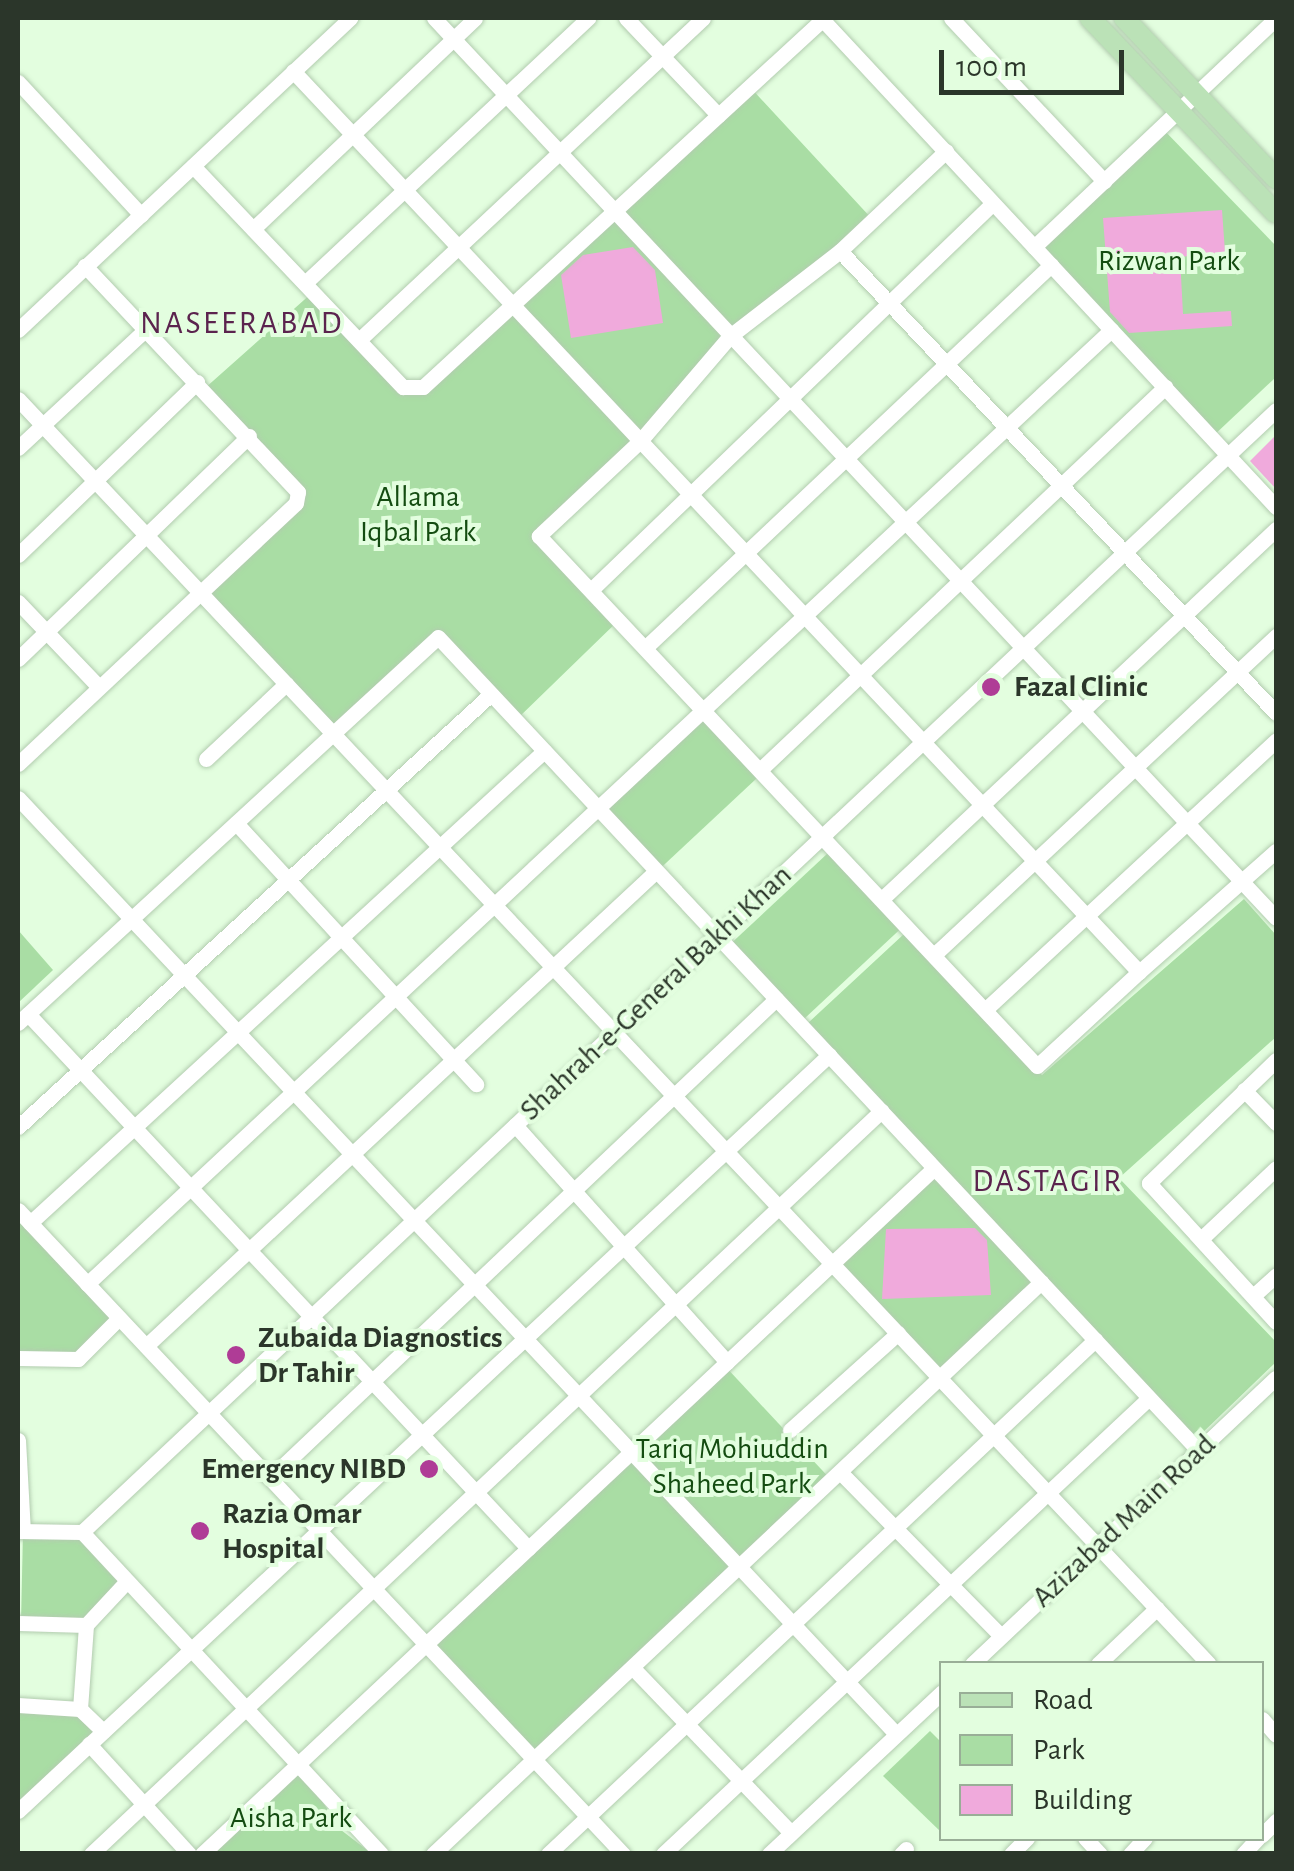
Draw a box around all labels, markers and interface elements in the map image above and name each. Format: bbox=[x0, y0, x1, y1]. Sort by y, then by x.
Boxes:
scale bar bbox=[944, 30, 1129, 92]
text: 100 m bbox=[956, 52, 1027, 82]
park label: Rizwan Park bbox=[1098, 243, 1240, 279]
district label: NASEERABAD bbox=[140, 304, 344, 342]
park label: Allama Iqbal Park bbox=[360, 479, 476, 550]
place label: Fazal Clinic bbox=[1014, 669, 1148, 705]
marker: Fazal Clinic bbox=[978, 674, 1004, 700]
street label: Shahrah-e-General Bakhi Khan bbox=[513, 858, 799, 1128]
district label: DASTAGIR bbox=[973, 1162, 1123, 1200]
place label: Zubaida Diagnostics Dr Tahir bbox=[258, 1320, 503, 1390]
marker: Zubaida Diagnostics Dr Tahir bbox=[223, 1342, 249, 1368]
street label: Azizabad Main Road bbox=[1025, 1427, 1223, 1615]
park label: Tariq Mohiuddin Shaheed Park bbox=[635, 1431, 829, 1502]
place label: Emergency NIBD bbox=[201, 1451, 406, 1487]
marker: Emergency NIBD bbox=[416, 1456, 442, 1482]
place label: Razia Omar Hospital bbox=[222, 1496, 361, 1566]
marker: Razia Omar Hospital bbox=[187, 1518, 213, 1544]
legend bbox=[939, 1661, 1264, 1841]
text: Road bbox=[1033, 1685, 1093, 1715]
text: Park bbox=[1033, 1735, 1085, 1765]
text: Building bbox=[1033, 1785, 1132, 1815]
park label: Aisha Park bbox=[230, 1800, 352, 1836]

